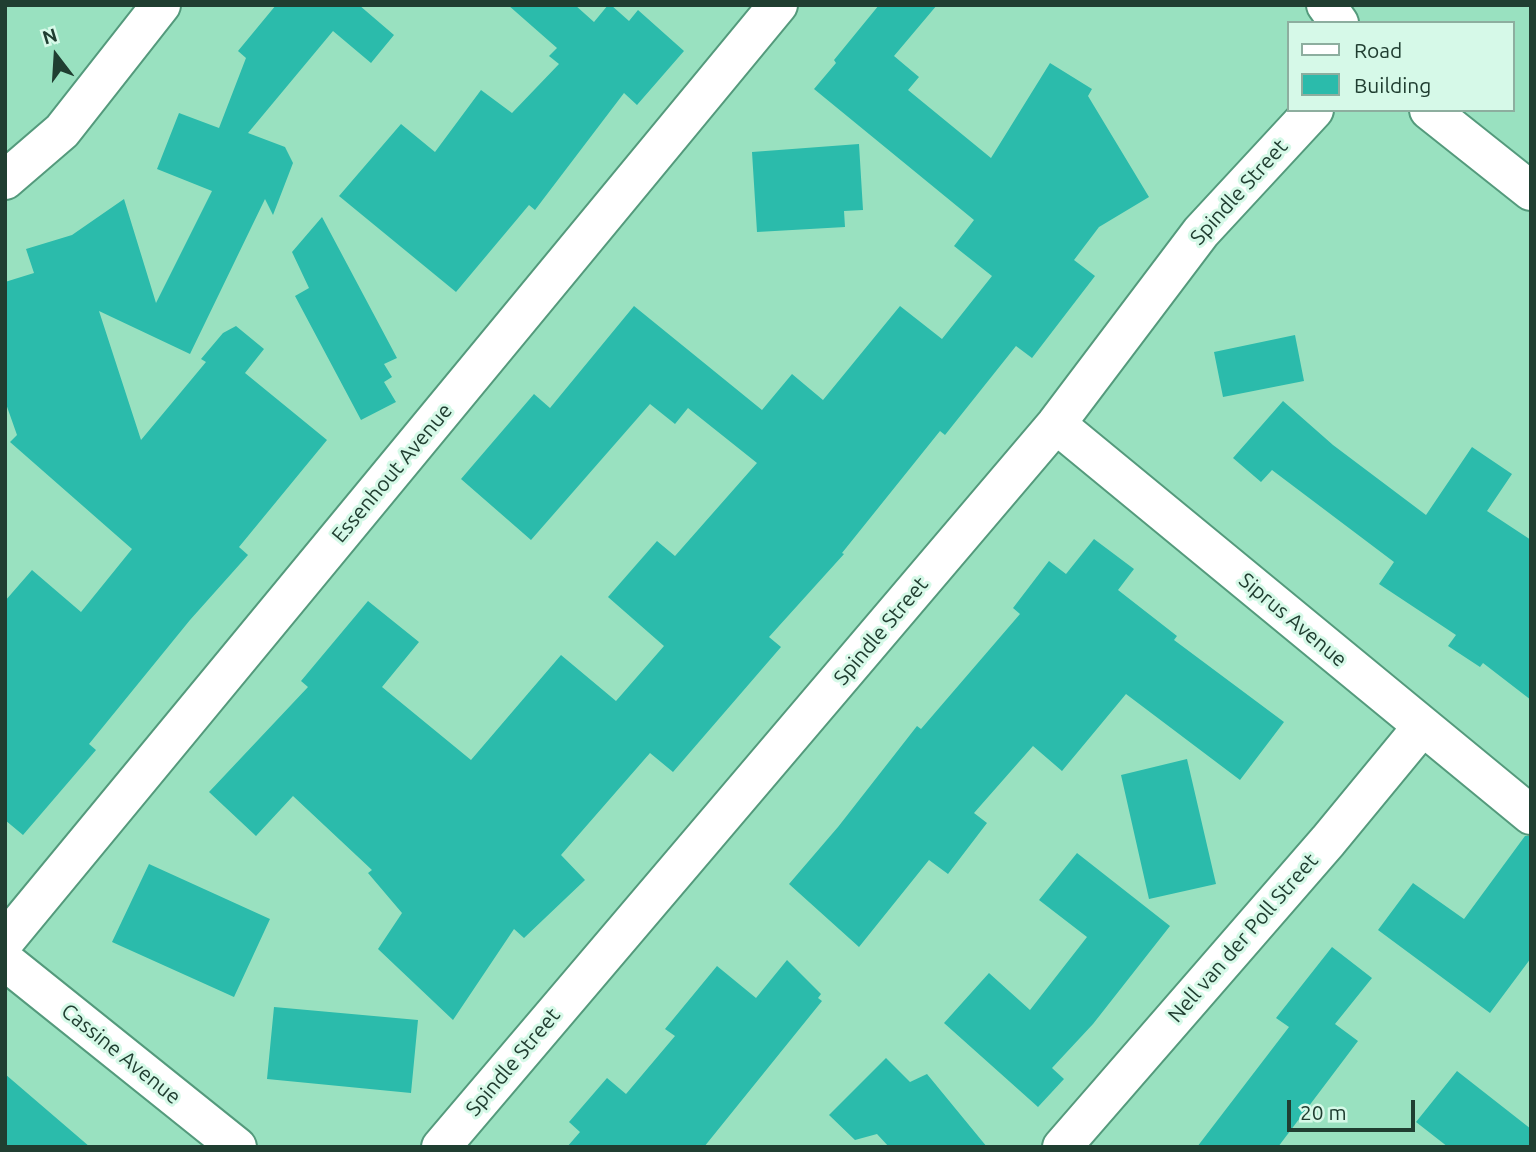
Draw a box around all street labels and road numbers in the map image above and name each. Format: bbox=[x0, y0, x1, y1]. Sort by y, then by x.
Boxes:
street label: Spindle Street bbox=[1185, 134, 1293, 250]
street label: Essenhout Avenue bbox=[327, 398, 457, 548]
street label: Siprus Avenue bbox=[1234, 568, 1352, 672]
street label: Spindle Street bbox=[829, 572, 933, 690]
street label: Nell van der Poll Street bbox=[1163, 848, 1323, 1028]
street label: Cassine Avenue bbox=[56, 998, 186, 1110]
street label: Spindle Street bbox=[461, 1003, 565, 1121]

